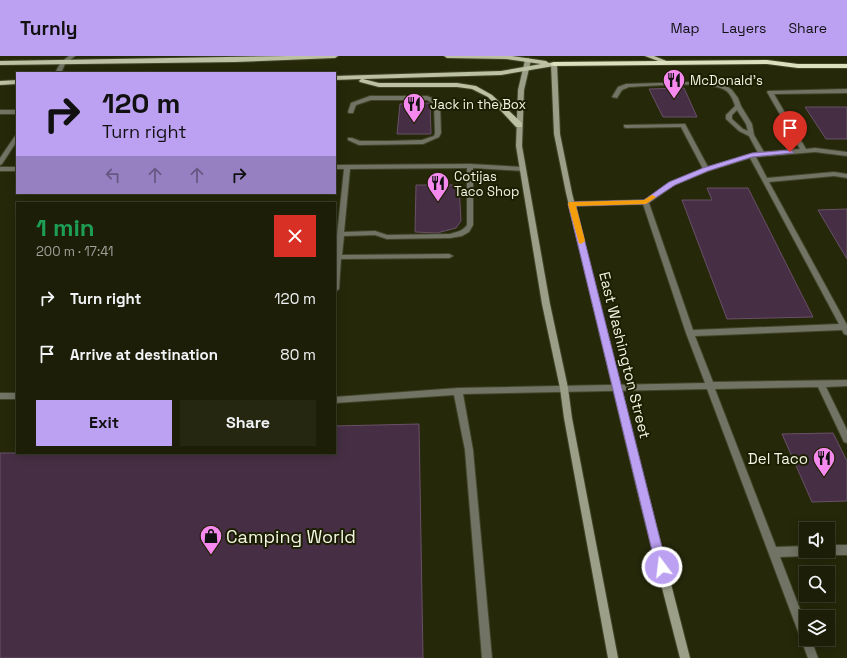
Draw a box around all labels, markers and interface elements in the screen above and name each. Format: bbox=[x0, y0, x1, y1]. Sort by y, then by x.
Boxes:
text: Turnly bbox=[20, 16, 78, 41]
text: Map bbox=[670, 19, 700, 37]
text: Layers bbox=[722, 19, 766, 37]
text: Share bbox=[788, 19, 827, 37]
restaurant icon: McDonald's bbox=[661, 67, 687, 100]
place label: McDonald's bbox=[690, 72, 763, 89]
text: 120 m bbox=[102, 85, 180, 121]
icon: right bbox=[36, 88, 88, 140]
restaurant icon: Jack in the Box bbox=[401, 91, 427, 124]
place label: Jack in the Box bbox=[430, 96, 526, 113]
pin bbox=[773, 111, 807, 152]
icon: arrive bbox=[779, 117, 801, 139]
text: Turn right bbox=[102, 120, 186, 143]
icon: left bbox=[102, 164, 124, 186]
icon: ahead bbox=[144, 164, 166, 186]
icon: ahead bbox=[186, 164, 208, 186]
icon: right bbox=[228, 164, 250, 186]
place label: Cotijas Taco Shop bbox=[454, 168, 519, 200]
restaurant icon: Cotijas Taco Shop bbox=[425, 170, 451, 203]
text: 1 min bbox=[36, 212, 95, 243]
button: close bbox=[274, 215, 316, 257]
text: 200 m · 17:41 bbox=[36, 243, 113, 260]
street label: East Washington Street bbox=[595, 270, 655, 441]
icon: right bbox=[36, 287, 58, 309]
text: Turn right bbox=[70, 289, 141, 308]
text: 120 m bbox=[274, 289, 316, 308]
icon: arrive bbox=[36, 343, 58, 365]
text: Arrive at destination bbox=[70, 345, 218, 364]
text: 80 m bbox=[280, 345, 316, 364]
button: Exit bbox=[36, 400, 172, 446]
button: Share bbox=[180, 400, 316, 446]
restaurant icon: Del Taco bbox=[811, 445, 837, 478]
place label: Del Taco bbox=[748, 449, 808, 468]
map controls bbox=[799, 522, 835, 646]
button: sound bbox=[799, 522, 835, 558]
shop icon: Camping World bbox=[198, 523, 224, 556]
place label: Camping World bbox=[226, 525, 356, 548]
position arrow bbox=[641, 546, 683, 588]
button: search bbox=[799, 566, 835, 602]
button: layers bbox=[799, 610, 835, 646]

